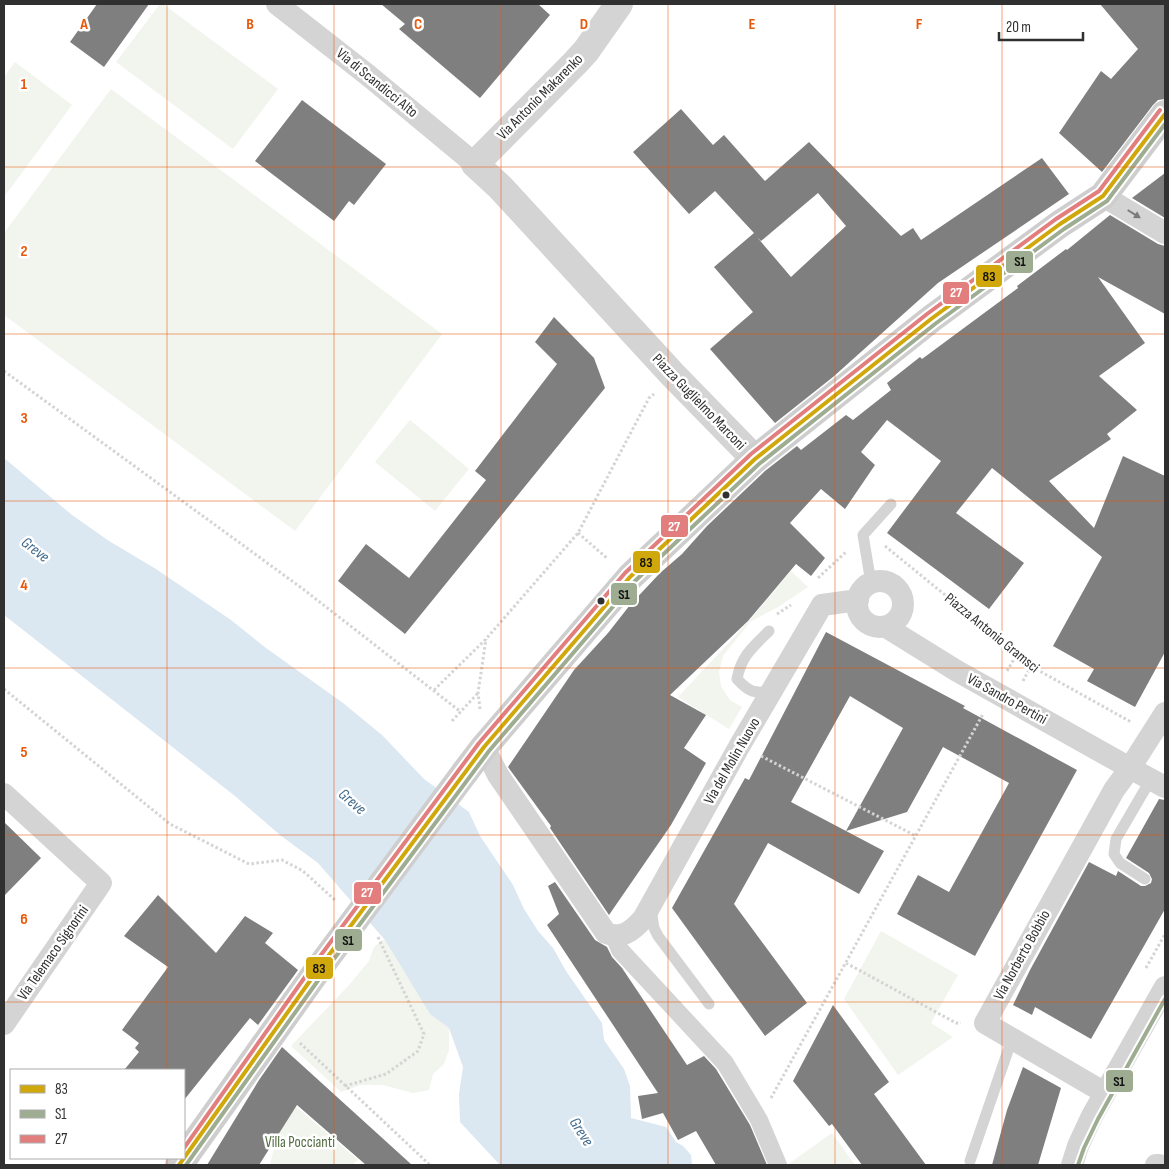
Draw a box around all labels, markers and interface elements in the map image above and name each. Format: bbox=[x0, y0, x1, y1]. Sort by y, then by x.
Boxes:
scale bar bbox=[999, 10, 1083, 42]
text: A bbox=[79, 15, 88, 34]
text: B bbox=[246, 15, 254, 34]
text: C bbox=[414, 15, 422, 34]
text: D bbox=[580, 15, 588, 34]
text: E bbox=[749, 15, 756, 34]
text: F bbox=[916, 15, 923, 34]
text: 20 m bbox=[1006, 18, 1031, 37]
street label: Via di Scandicci Alto bbox=[332, 44, 422, 122]
street label: Via Antonio Makarenko bbox=[493, 50, 587, 144]
text: 1 bbox=[21, 75, 28, 94]
one-way arrow bbox=[1128, 210, 1141, 219]
text: 2 bbox=[20, 242, 28, 261]
line badge: S1 bbox=[1005, 250, 1034, 274]
text: S1 bbox=[1014, 253, 1026, 270]
line badge: 83 bbox=[975, 264, 1003, 288]
text: 83 bbox=[983, 268, 995, 285]
line badge: 27 bbox=[942, 281, 970, 305]
text: 27 bbox=[950, 284, 963, 301]
street label: Piazza Guglielmo Marconi bbox=[648, 350, 750, 454]
text: 3 bbox=[20, 409, 28, 428]
unlabelled marker bbox=[721, 490, 731, 500]
line badge: 27 bbox=[660, 514, 689, 538]
text: 27 bbox=[668, 518, 681, 535]
water label: Greve bbox=[17, 533, 53, 567]
line badge: 83 bbox=[632, 550, 661, 574]
text: 83 bbox=[640, 554, 652, 571]
text: 4 bbox=[20, 576, 28, 595]
line badge: S1 bbox=[610, 582, 638, 606]
text: S1 bbox=[618, 586, 630, 603]
street label: Piazza Antonio Gramsci bbox=[941, 589, 1043, 677]
unlabelled marker bbox=[596, 596, 606, 606]
street label: Via Sandro Pertini bbox=[964, 669, 1051, 729]
street label: Via del Molin Nuovo bbox=[700, 714, 764, 808]
text: 5 bbox=[20, 743, 28, 762]
water label: Greve bbox=[334, 785, 370, 819]
line badge: 27 bbox=[353, 881, 382, 905]
text: 27 bbox=[361, 884, 374, 901]
street label: Via Telemaco Signorini bbox=[13, 902, 93, 1004]
street label: Via Norberto Bobbio bbox=[989, 907, 1055, 1003]
text: 6 bbox=[20, 910, 28, 929]
line badge: S1 bbox=[334, 928, 363, 952]
text: S1 bbox=[342, 932, 354, 949]
line badge: 83 bbox=[305, 956, 334, 980]
text: 83 bbox=[313, 960, 325, 977]
legend bbox=[10, 1069, 185, 1159]
line badge: S1 bbox=[1105, 1069, 1134, 1093]
text: S1 bbox=[1113, 1073, 1125, 1090]
text: 83 bbox=[55, 1080, 68, 1099]
text: S1 bbox=[55, 1105, 67, 1124]
water label: Greve bbox=[565, 1114, 597, 1150]
text: 27 bbox=[55, 1130, 67, 1149]
park label: Villa Poccianti bbox=[265, 1133, 335, 1152]

